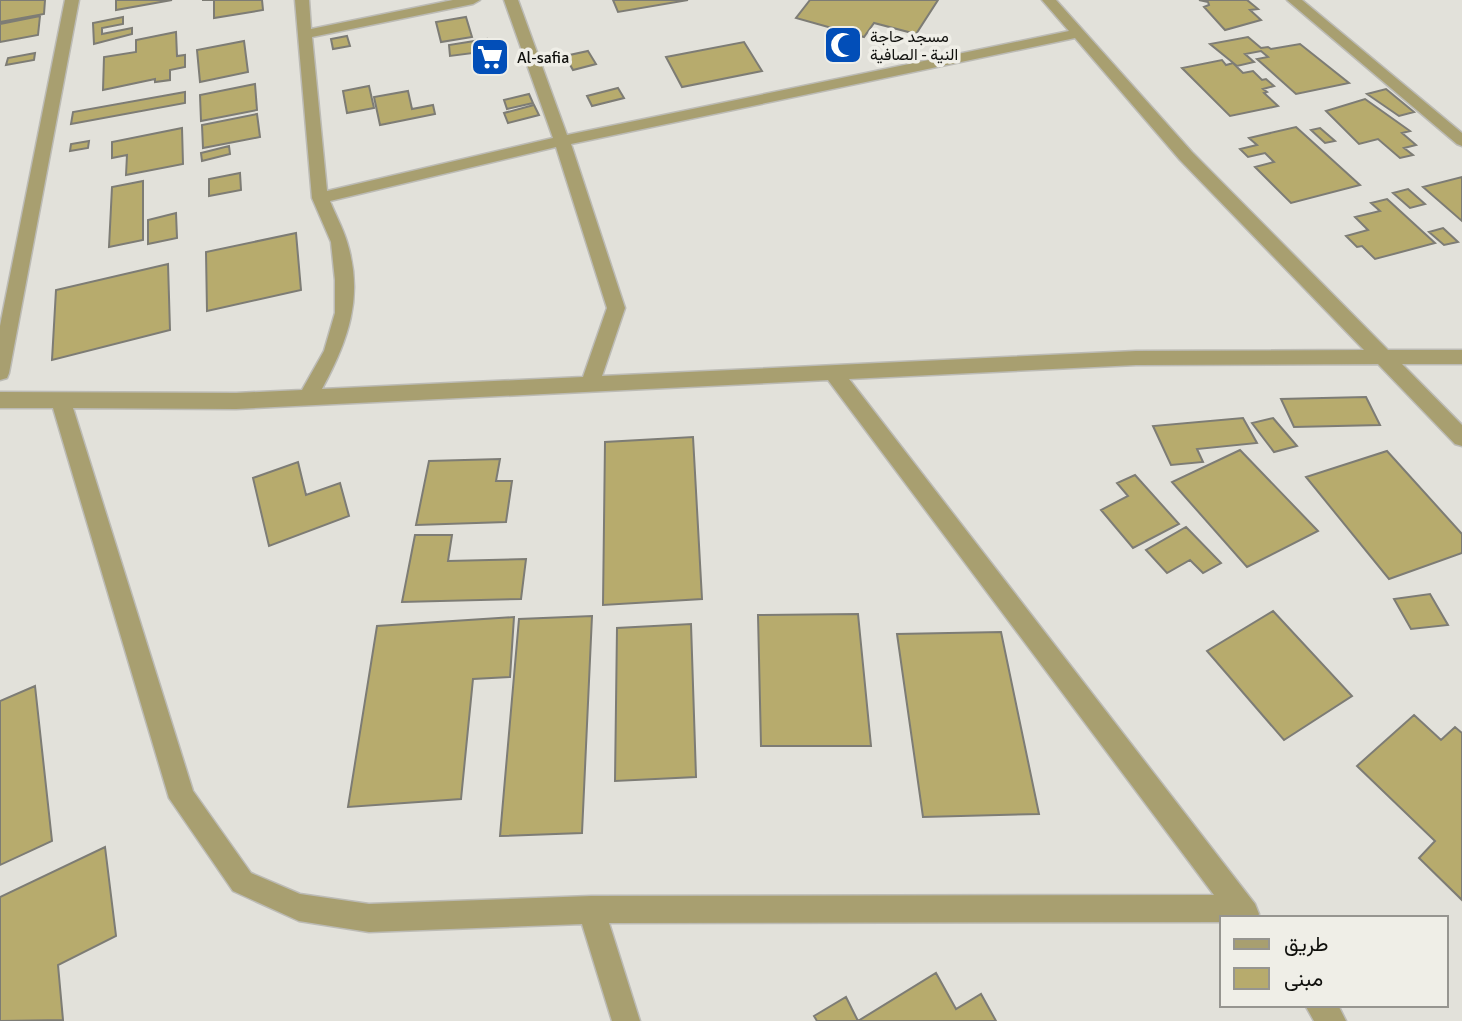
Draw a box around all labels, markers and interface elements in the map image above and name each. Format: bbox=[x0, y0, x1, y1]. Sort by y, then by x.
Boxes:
mosque icon: مسجد حاجة النية - الصافية bbox=[822, 24, 864, 66]
place label: مسجد حاجة النية - الصافية bbox=[870, 27, 958, 65]
supermarket icon: Al-safia bbox=[469, 36, 511, 78]
place label: Al-safia bbox=[517, 48, 569, 68]
legend bbox=[1220, 916, 1448, 1007]
text: طريق bbox=[1284, 931, 1329, 957]
text: مبنى bbox=[1284, 966, 1323, 992]

